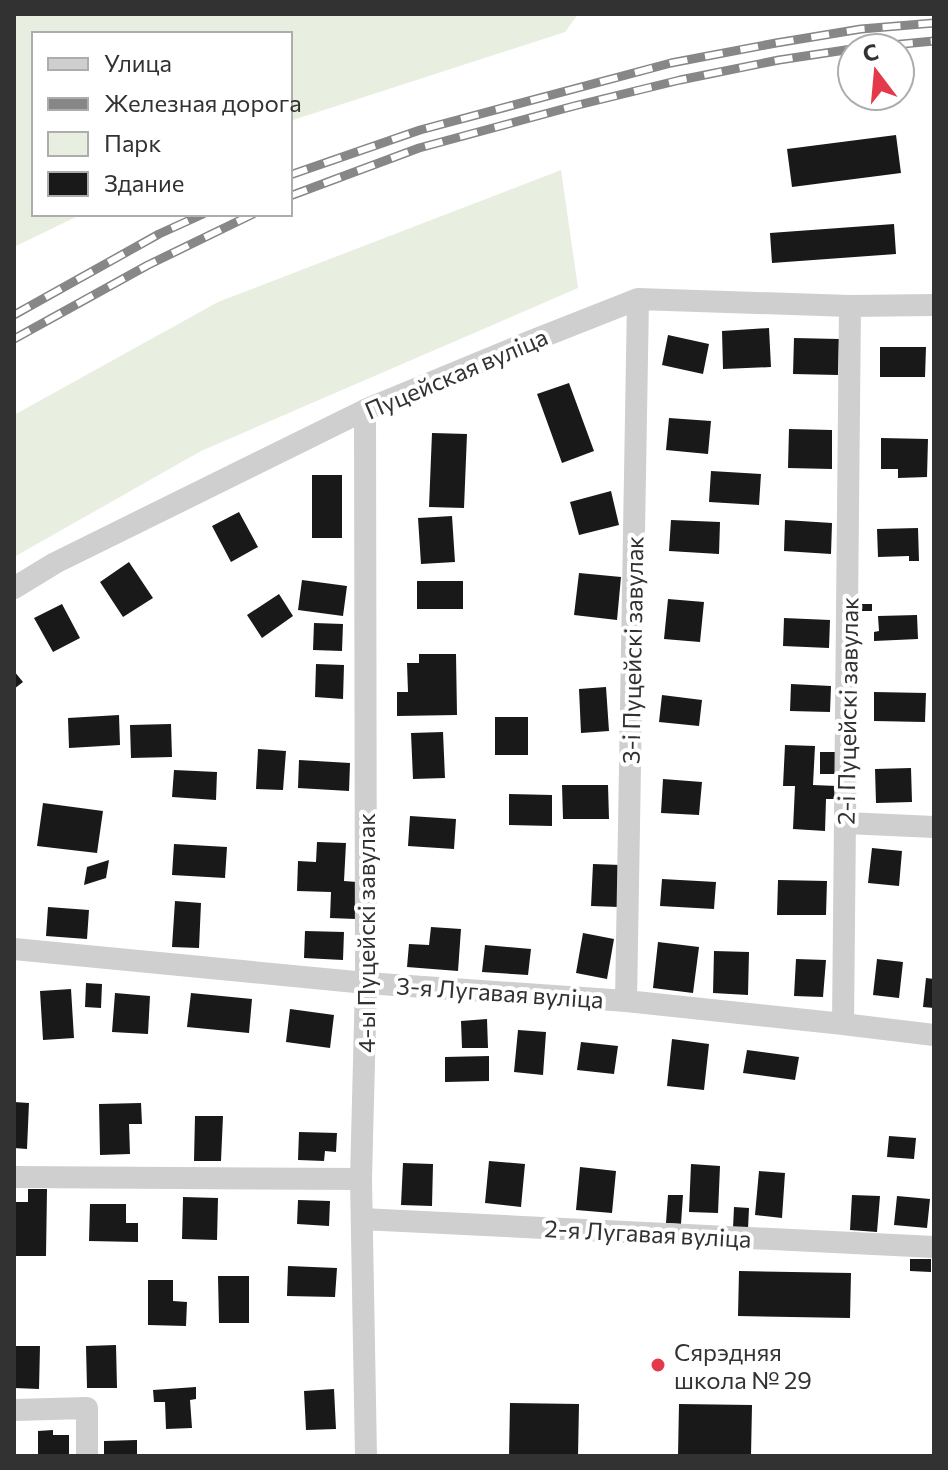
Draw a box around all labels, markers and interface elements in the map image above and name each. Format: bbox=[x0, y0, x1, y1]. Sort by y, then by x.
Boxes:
legend bbox=[32, 32, 292, 216]
north arrow bbox=[836, 32, 916, 112]
text: С bbox=[859, 37, 881, 67]
text: Улица bbox=[104, 48, 172, 77]
text: Железная дорога bbox=[104, 88, 302, 117]
text: Парк bbox=[104, 128, 161, 157]
text: Здание bbox=[104, 168, 184, 197]
street label: Пуцейская вуліца bbox=[360, 321, 552, 425]
street label: 3-і Пуцейскі завулак bbox=[616, 535, 648, 764]
street label: 2-і Пуцейскі завулак bbox=[831, 597, 863, 825]
street label: 4-ы Пуцейскі завулак bbox=[351, 813, 380, 1053]
street label: 3-я Лугавая вуліца bbox=[395, 970, 605, 1014]
street label: 2-я Лугавая вуліца bbox=[544, 1213, 752, 1253]
place label: Сярэдняя школа № 29 bbox=[674, 1337, 812, 1394]
marker: Сярэдняя школа № 29 bbox=[649, 1356, 667, 1374]

